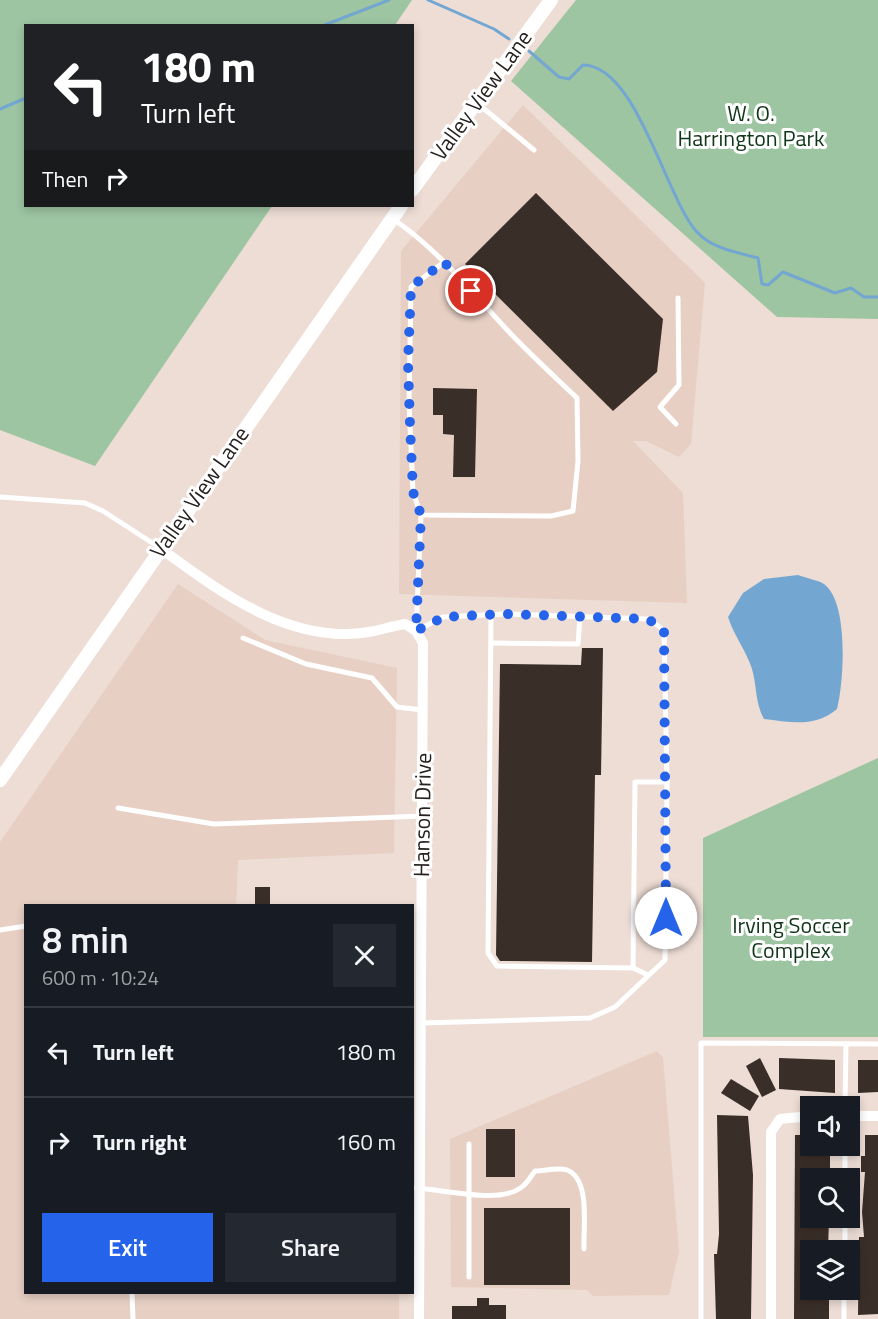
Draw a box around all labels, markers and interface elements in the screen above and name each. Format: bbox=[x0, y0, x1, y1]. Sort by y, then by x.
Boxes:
street label: Valley View Lane bbox=[422, 23, 540, 167]
text: 180 m bbox=[141, 34, 256, 98]
icon: left bbox=[42, 48, 120, 126]
text: Turn left bbox=[141, 92, 235, 133]
park label: W. O. Harrington Park bbox=[677, 96, 825, 155]
text: Then bbox=[42, 162, 88, 196]
icon: right bbox=[100, 162, 133, 195]
pin bbox=[445, 265, 496, 316]
icon: arrive bbox=[454, 274, 487, 307]
street label: Valley View Lane bbox=[141, 419, 257, 565]
street label: Hanson Drive bbox=[404, 753, 440, 877]
position arrow bbox=[634, 886, 698, 950]
park label: Irving Soccer Complex bbox=[732, 908, 850, 967]
text: 8 min bbox=[42, 912, 129, 967]
button: close bbox=[333, 924, 396, 987]
text: 600 m · 10:24 bbox=[42, 962, 159, 993]
text: Turn left bbox=[93, 1035, 174, 1069]
text: 180 m bbox=[336, 1035, 396, 1069]
icon: left bbox=[42, 1036, 75, 1069]
map controls bbox=[800, 1096, 860, 1300]
button: sound bbox=[800, 1096, 860, 1156]
text: Turn right bbox=[93, 1125, 187, 1159]
text: 160 m bbox=[336, 1125, 396, 1159]
icon: right bbox=[42, 1126, 75, 1159]
button: search bbox=[800, 1168, 860, 1228]
button: Exit bbox=[42, 1213, 213, 1282]
button: Share bbox=[225, 1213, 396, 1282]
button: layers bbox=[800, 1240, 860, 1300]

